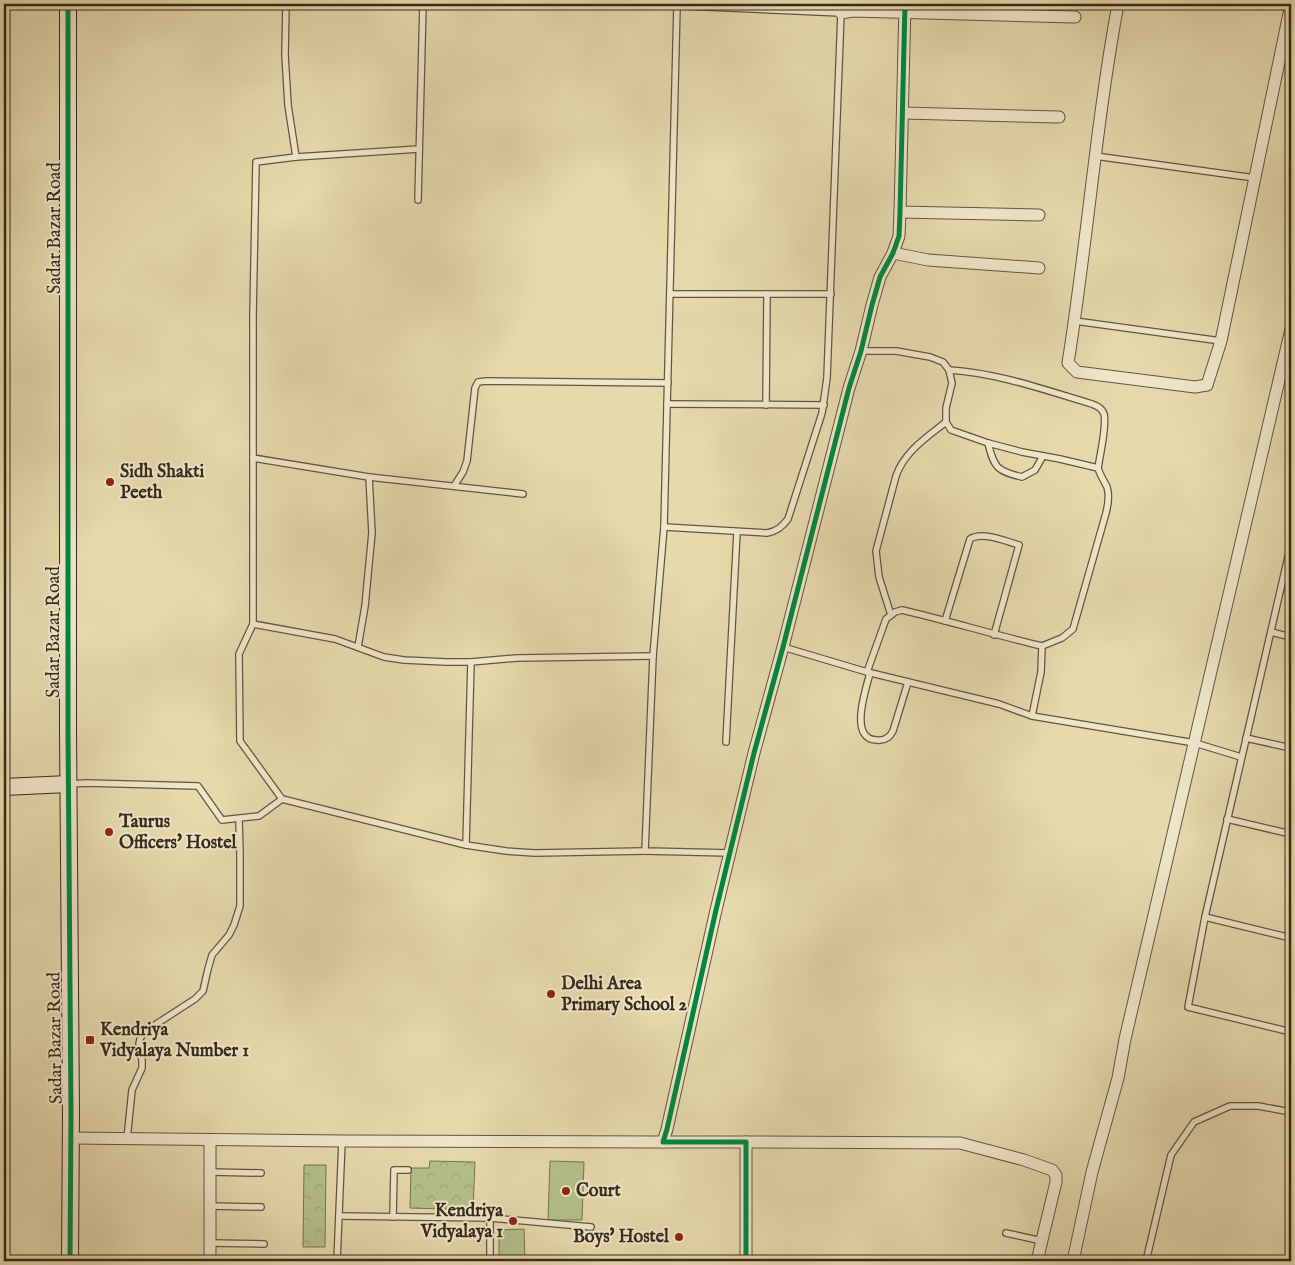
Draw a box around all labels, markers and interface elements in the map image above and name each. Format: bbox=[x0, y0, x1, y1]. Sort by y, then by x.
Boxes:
street label: Sadar Bazar Road bbox=[44, 162, 67, 294]
place label: Sidh Shakti Peeth bbox=[120, 461, 204, 505]
marker: Sidh Shakti Peeth bbox=[104, 476, 116, 488]
street label: Sadar Bazar Road bbox=[43, 566, 66, 698]
place label: Taurus Officers' Hostel bbox=[118, 811, 237, 855]
marker: Taurus Officers' Hostel bbox=[103, 826, 115, 838]
street label: Sadar Bazar Road bbox=[43, 971, 69, 1104]
place label: Delhi Area Primary School 2 bbox=[561, 973, 688, 1017]
marker: Delhi Area Primary School 2 bbox=[545, 988, 557, 1000]
place label: Kendriya Vidyalaya Number 1 bbox=[99, 1019, 249, 1063]
marker: Kendriya Vidyalaya Number 1 bbox=[84, 1034, 96, 1046]
place label: Court bbox=[576, 1180, 621, 1203]
marker: Court bbox=[560, 1185, 572, 1197]
place label: Kendriya Vidyalaya 1 bbox=[420, 1200, 504, 1244]
marker: Kendriya Vidyalaya 1 bbox=[507, 1215, 519, 1227]
place label: Boys' Hostel bbox=[573, 1226, 670, 1249]
marker: Boys' Hostel bbox=[673, 1231, 685, 1243]

